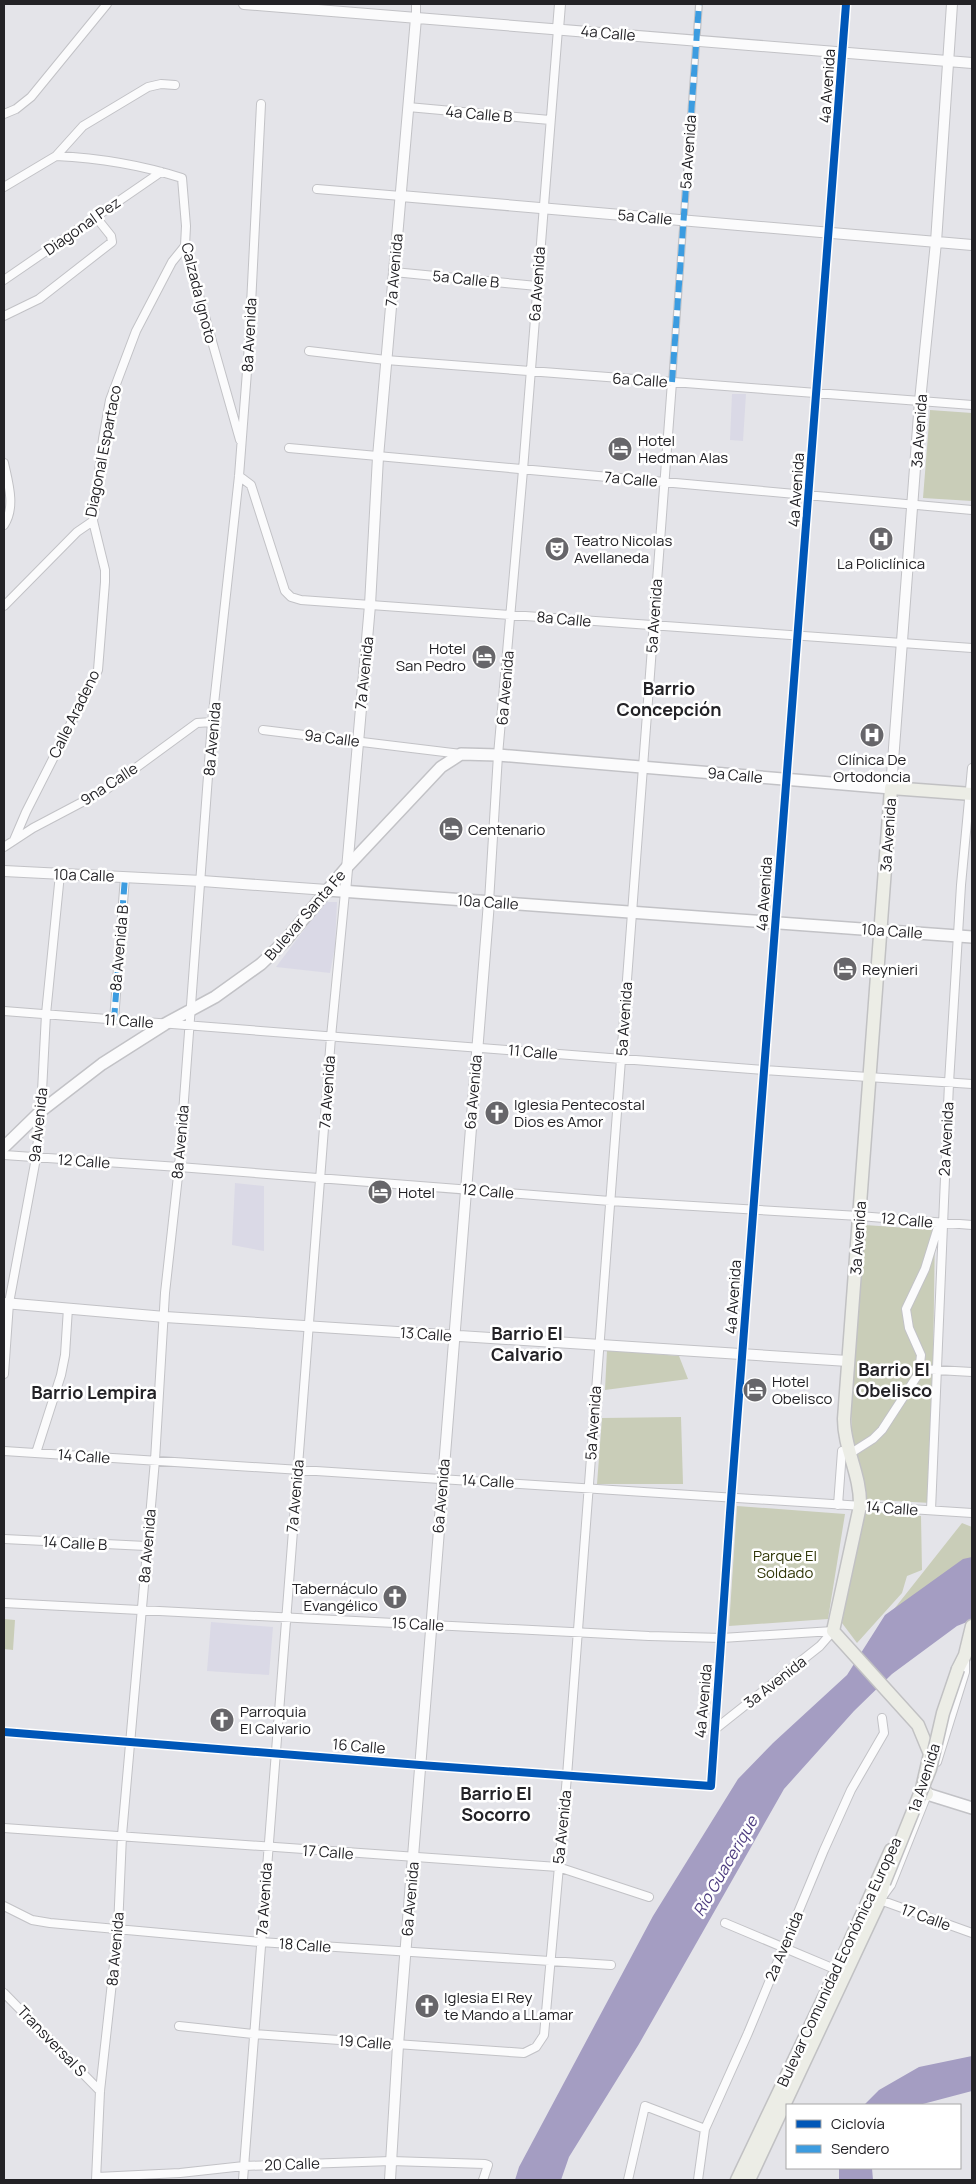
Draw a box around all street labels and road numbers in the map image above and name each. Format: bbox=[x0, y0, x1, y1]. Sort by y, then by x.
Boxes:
street label: 4a Calle bbox=[580, 20, 637, 46]
street label: 4a Avenida bbox=[814, 48, 840, 124]
street label: 4a Calle B bbox=[445, 101, 513, 127]
street label: 5a Avenida bbox=[675, 114, 701, 190]
street label: Diagonal Pez bbox=[39, 192, 125, 260]
street label: 5a Calle bbox=[617, 204, 673, 230]
street label: 7a Avenida bbox=[380, 233, 408, 307]
street label: Calzada Ignoto bbox=[176, 240, 222, 346]
street label: 6a Avenida bbox=[524, 246, 550, 322]
street label: 5a Calle B bbox=[432, 265, 500, 293]
street label: 8a Avenida bbox=[237, 297, 261, 373]
street label: 6a Calle bbox=[612, 368, 669, 392]
street label: Diagonal Espartaco bbox=[80, 383, 126, 519]
street label: 3a Avenida bbox=[906, 393, 932, 469]
street label: 4a Avenida bbox=[783, 452, 809, 528]
street label: 7a Calle bbox=[603, 466, 659, 492]
street label: 5a Avenida bbox=[641, 578, 667, 654]
street label: 8a Calle bbox=[536, 606, 592, 632]
street label: 7a Avenida bbox=[350, 635, 378, 711]
street label: 6a Avenida bbox=[491, 650, 519, 726]
street label: Calle Aradeno bbox=[44, 666, 105, 762]
street label: 8a Avenida bbox=[198, 701, 226, 777]
street label: 9a Calle bbox=[303, 724, 361, 752]
street label: 9na Calle bbox=[76, 758, 142, 810]
street label: 9a Calle bbox=[706, 762, 764, 788]
street label: 3a Avenida bbox=[875, 797, 901, 873]
street label: 4a Avenida bbox=[751, 856, 777, 932]
street label: 10a Calle bbox=[53, 863, 115, 887]
street label: Bulevar Santa Fe bbox=[260, 865, 350, 965]
street label: 10a Calle bbox=[457, 889, 519, 915]
street label: 8a Avenida B bbox=[105, 904, 133, 992]
street label: 10a Calle bbox=[861, 918, 923, 944]
street label: 5a Avenida bbox=[611, 981, 637, 1057]
street label: 11 Calle bbox=[104, 1009, 155, 1033]
street label: 11 Calle bbox=[507, 1039, 559, 1065]
street label: 6a Avenida bbox=[459, 1054, 487, 1130]
street label: 7a Avenida bbox=[314, 1055, 340, 1129]
street label: 9a Avenida bbox=[24, 1087, 52, 1163]
street label: 2a Avenida bbox=[934, 1101, 958, 1177]
street label: 8a Avenida bbox=[166, 1104, 194, 1180]
street label: 12 Calle bbox=[57, 1149, 111, 1173]
street label: 12 Calle bbox=[461, 1178, 515, 1204]
street label: 3a Avenida bbox=[845, 1200, 871, 1276]
street label: 12 Calle bbox=[880, 1207, 934, 1233]
street label: 4a Avenida bbox=[720, 1259, 746, 1335]
street label: 13 Calle bbox=[399, 1322, 453, 1346]
street label: 5a Avenida bbox=[580, 1385, 606, 1461]
street label: 14 Calle bbox=[57, 1444, 111, 1468]
street label: 6a Avenida bbox=[427, 1458, 455, 1534]
street label: 7a Avenida bbox=[281, 1459, 309, 1533]
street label: 14 Calle bbox=[461, 1469, 515, 1493]
street label: 14 Calle bbox=[865, 1496, 919, 1520]
street label: 8a Avenida bbox=[133, 1508, 161, 1584]
street label: 14 Calle B bbox=[42, 1531, 108, 1555]
street label: 15 Calle bbox=[391, 1612, 445, 1636]
street label: 3a Avenida bbox=[739, 1651, 811, 1713]
street label: 4a Avenida bbox=[689, 1663, 717, 1739]
street label: 16 Calle bbox=[332, 1733, 387, 1759]
street label: 1a Avenida bbox=[903, 1741, 945, 1815]
street label: 5a Avenida bbox=[548, 1789, 576, 1865]
street label: Bulevar Comunidad Económica Europea bbox=[772, 1834, 906, 2090]
street label: 17 Calle bbox=[302, 1840, 355, 1864]
street label: 6a Avenida bbox=[396, 1861, 424, 1937]
street label: 7a Avenida bbox=[251, 1862, 277, 1936]
street label: 17 Calle bbox=[898, 1898, 954, 1936]
street label: 2a Avenida bbox=[760, 1908, 808, 1984]
street label: 8a Avenida bbox=[101, 1911, 129, 1987]
street label: 18 Calle bbox=[278, 1933, 332, 1957]
street label: Transversal S bbox=[13, 2001, 91, 2081]
street label: 19 Calle bbox=[338, 2030, 392, 2054]
street label: 20 Calle bbox=[264, 2153, 320, 2175]

